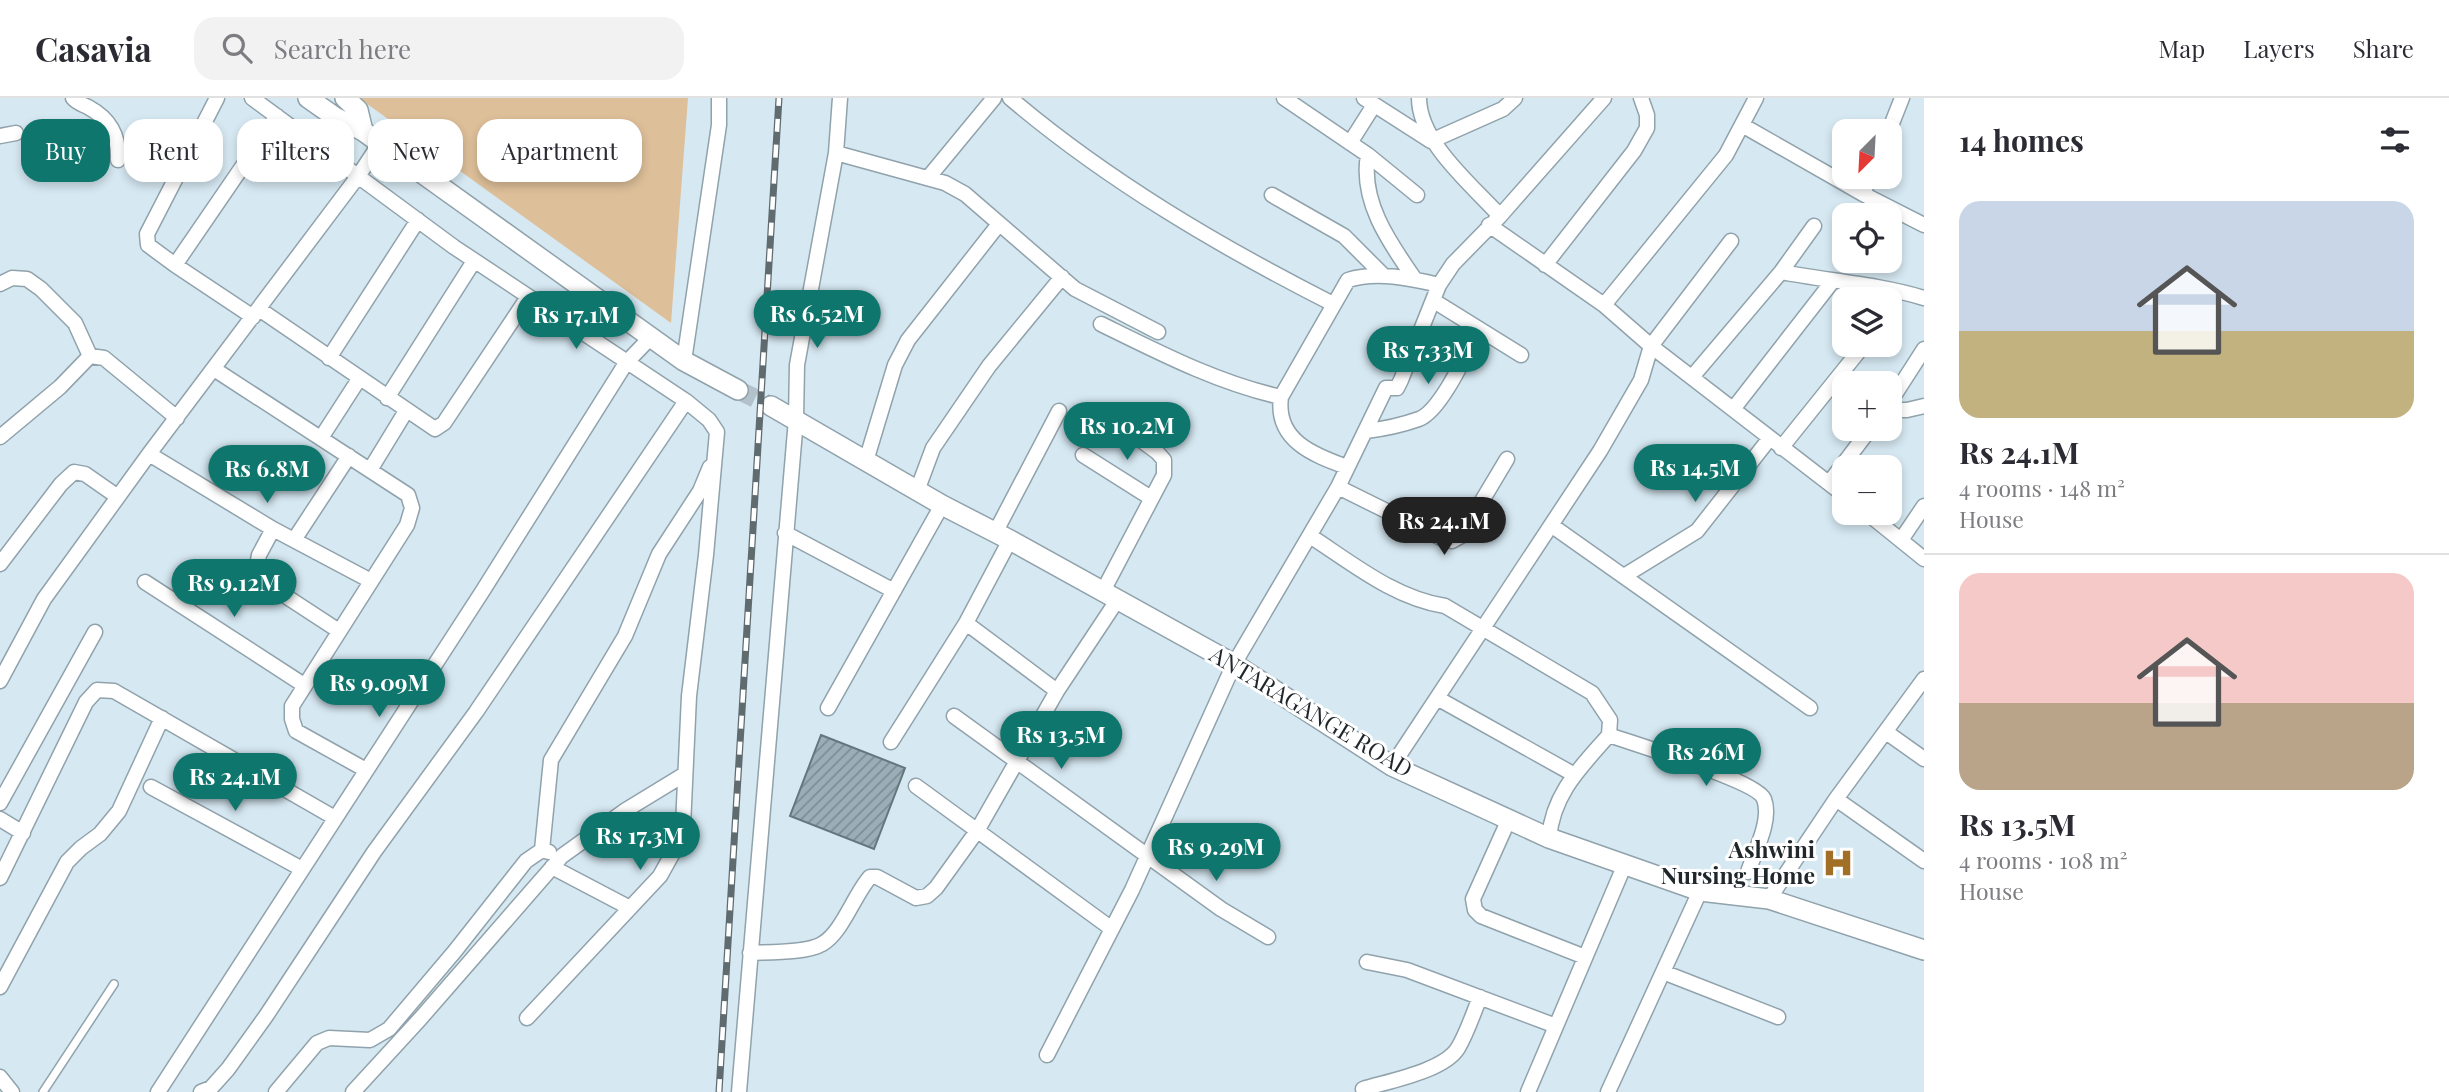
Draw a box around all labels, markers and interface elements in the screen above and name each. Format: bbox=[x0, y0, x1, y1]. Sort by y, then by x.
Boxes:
search box bbox=[194, 17, 684, 80]
text: Casavia bbox=[35, 26, 152, 70]
icon: search bbox=[218, 29, 256, 67]
text: Search here bbox=[274, 31, 411, 66]
text: Map bbox=[2159, 32, 2205, 64]
text: Layers bbox=[2243, 32, 2315, 64]
text: Share bbox=[2353, 32, 2414, 64]
chip: Buy bbox=[21, 119, 110, 182]
chip: Rent bbox=[124, 119, 223, 182]
chip: Filters bbox=[237, 119, 354, 182]
chip: New bbox=[368, 119, 463, 182]
chip: Apartment bbox=[477, 119, 642, 182]
north arrow bbox=[1832, 119, 1902, 189]
map controls bbox=[1832, 119, 1902, 525]
text: 14 homes bbox=[1959, 120, 2084, 160]
icon: filters bbox=[2376, 121, 2414, 159]
button: locate bbox=[1832, 203, 1902, 273]
icon: home bbox=[2124, 247, 2250, 373]
button: layers bbox=[1832, 287, 1902, 357]
pin: Rs 6.52M bbox=[745, 290, 889, 350]
pin: Rs 17.1M bbox=[504, 292, 648, 351]
text: Rs 6.52M bbox=[770, 297, 864, 328]
text: Rs 17.1M bbox=[533, 298, 619, 329]
pin: Rs 7.33M bbox=[1356, 327, 1500, 386]
text: Rs 7.33M bbox=[1383, 333, 1473, 364]
button: + bbox=[1832, 371, 1902, 441]
pin: Rs 10.2M bbox=[1055, 402, 1199, 462]
text: Rs 10.2M bbox=[1079, 409, 1175, 440]
text: Rs 24.1M bbox=[1959, 432, 2079, 472]
pin: Rs 14.5M bbox=[1623, 444, 1767, 504]
pin: Rs 6.8M bbox=[202, 446, 332, 505]
text: Rs 14.5M bbox=[1650, 451, 1740, 482]
text: Rs 6.8M bbox=[224, 452, 310, 483]
button: − bbox=[1832, 455, 1902, 525]
text: 4 rooms · 148 m² bbox=[1959, 472, 2125, 503]
pin: Rs 24.1M bbox=[1372, 498, 1516, 557]
text: House bbox=[1959, 503, 2024, 534]
text: Rs 24.1M bbox=[1398, 504, 1490, 535]
pin: Rs 9.12M bbox=[162, 560, 306, 619]
text: Rs 9.12M bbox=[188, 566, 281, 597]
icon: home bbox=[2124, 619, 2250, 745]
street label: ANTARAGANGE ROAD bbox=[1204, 637, 1419, 784]
pin: Rs 9.09M bbox=[307, 660, 451, 719]
text: Rs 9.09M bbox=[329, 666, 429, 697]
pin: Rs 13.5M bbox=[989, 712, 1133, 771]
text: Rs 13.5M bbox=[1016, 718, 1106, 749]
pin: Rs 26M bbox=[1649, 728, 1763, 788]
text: Rs 26M bbox=[1667, 735, 1745, 766]
pin: Rs 24.1M bbox=[163, 754, 307, 813]
text: Rs 24.1M bbox=[189, 760, 281, 791]
text: Rs 13.5M bbox=[1959, 804, 2076, 844]
pin: Rs 17.3M bbox=[568, 812, 712, 872]
text: Rs 17.3M bbox=[596, 819, 684, 850]
pin: Rs 9.29M bbox=[1144, 824, 1288, 883]
text: Rs 9.29M bbox=[1168, 830, 1264, 861]
place label: Ashwini Nursing Home bbox=[1661, 833, 1815, 890]
text: 4 rooms · 108 m² bbox=[1959, 844, 2128, 875]
hospital icon: Ashwini Nursing Home bbox=[1821, 846, 1855, 880]
text: House bbox=[1959, 875, 2024, 906]

